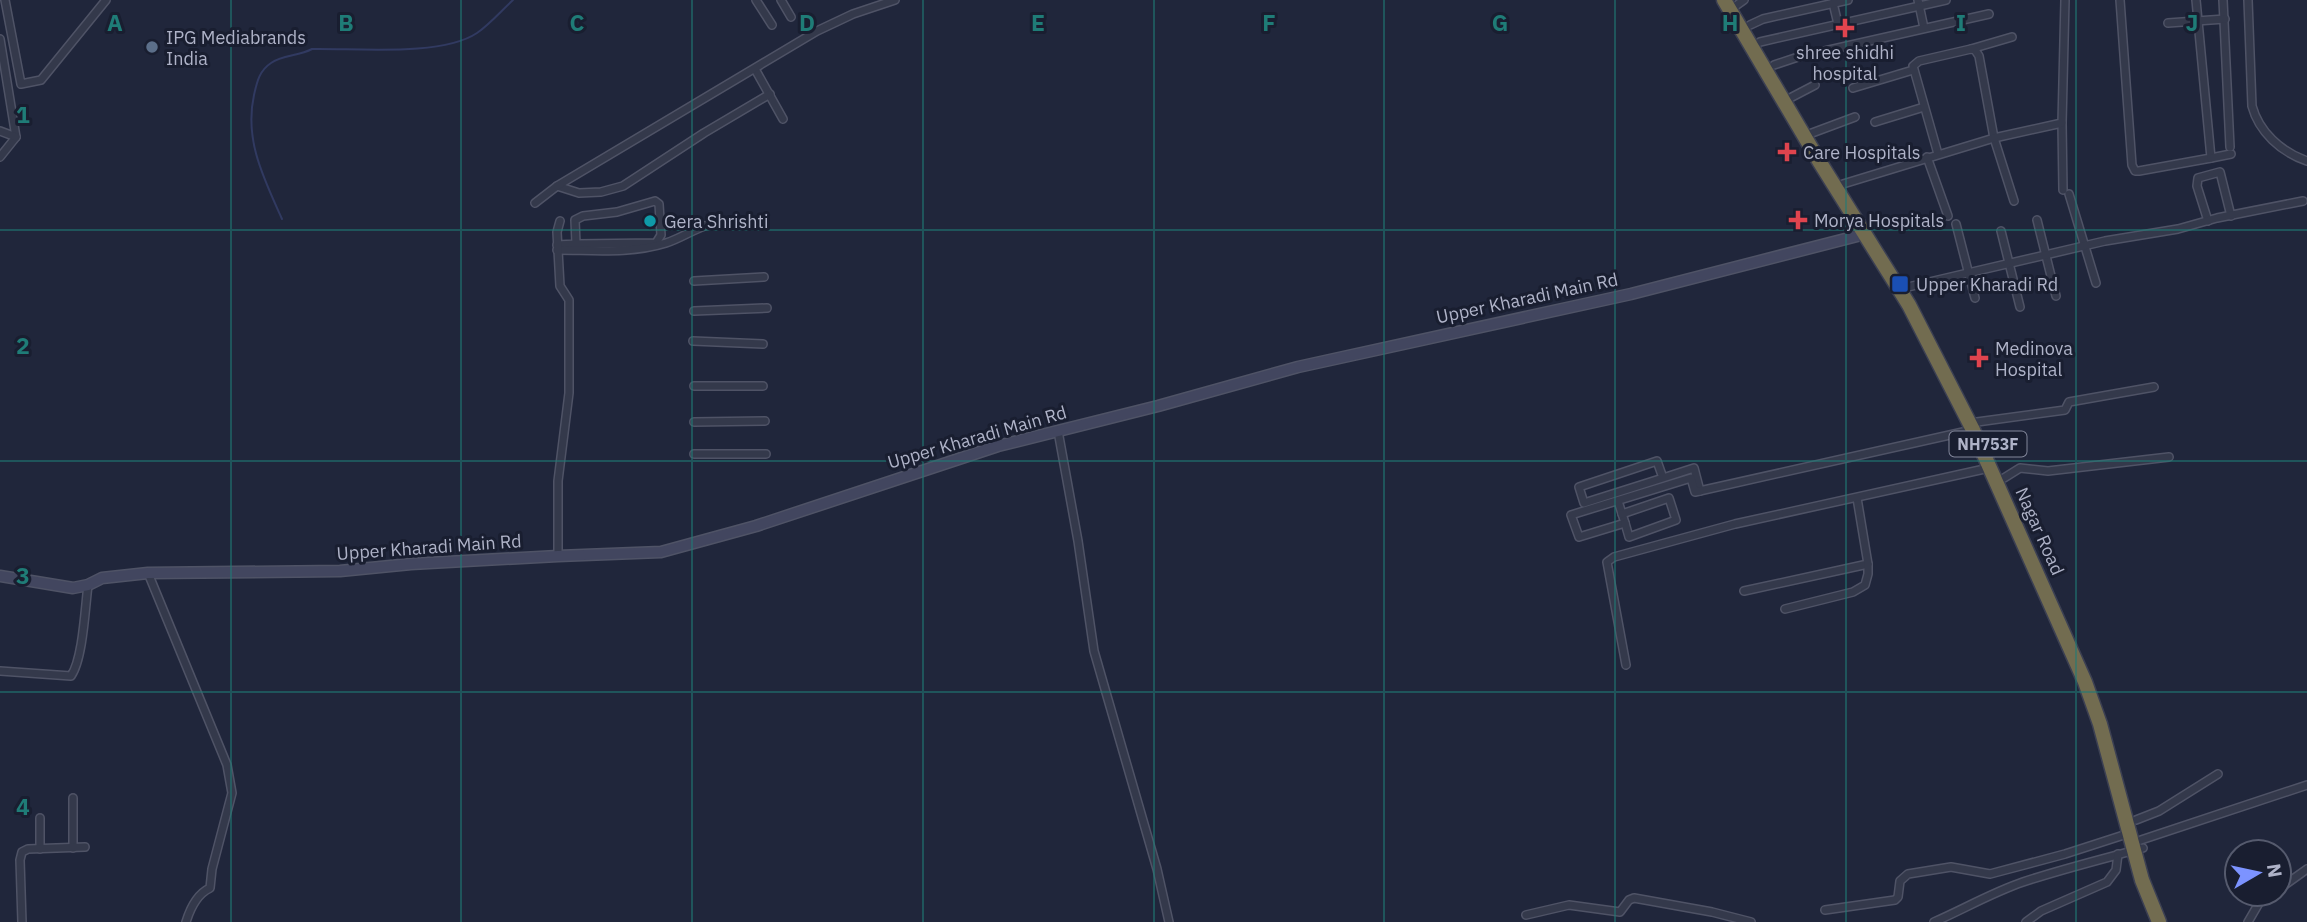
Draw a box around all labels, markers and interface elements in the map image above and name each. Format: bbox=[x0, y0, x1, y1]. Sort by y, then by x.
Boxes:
text: A bbox=[107, 7, 123, 37]
text: B bbox=[338, 7, 354, 37]
text: C bbox=[570, 7, 585, 37]
text: D bbox=[799, 7, 815, 37]
text: E bbox=[1031, 7, 1045, 37]
text: F bbox=[1262, 7, 1276, 37]
text: G bbox=[1492, 7, 1508, 37]
text: H bbox=[1722, 7, 1738, 37]
text: I bbox=[1956, 7, 1966, 37]
text: J bbox=[2186, 7, 2198, 37]
marker: shree shidhi hospital bbox=[1835, 18, 1855, 38]
place label: IPG Mediabrands India bbox=[166, 26, 306, 70]
marker: IPG Mediabrands India bbox=[144, 39, 160, 55]
place label: shree shidhi hospital bbox=[1796, 41, 1894, 85]
text: 1 bbox=[16, 99, 30, 129]
place label: Care Hospitals bbox=[1803, 141, 1921, 164]
marker: Care Hospitals bbox=[1777, 142, 1797, 162]
place label: Morya Hospitals bbox=[1814, 209, 1944, 232]
place label: Gera Shrishti bbox=[664, 210, 768, 233]
marker: Morya Hospitals bbox=[1788, 210, 1808, 230]
marker: Gera Shrishti bbox=[642, 213, 658, 229]
street label: Upper Kharadi Main Rd bbox=[1434, 267, 1620, 329]
place label: Upper Kharadi Rd bbox=[1916, 273, 2058, 296]
marker: Upper Kharadi Rd bbox=[1890, 274, 1910, 294]
text: 2 bbox=[16, 330, 30, 360]
place label: Medinova Hospital bbox=[1995, 337, 2073, 381]
marker: Medinova Hospital bbox=[1969, 348, 1989, 368]
street label: Upper Kharadi Main Rd bbox=[885, 400, 1069, 474]
road number: NH753F bbox=[1950, 432, 2026, 457]
street label: Nagar Road bbox=[2010, 484, 2070, 578]
street label: Upper Kharadi Main Rd bbox=[336, 529, 522, 565]
text: 3 bbox=[16, 560, 30, 590]
text: 4 bbox=[16, 791, 30, 821]
north arrow bbox=[2223, 838, 2293, 908]
text: N bbox=[2262, 862, 2288, 879]

